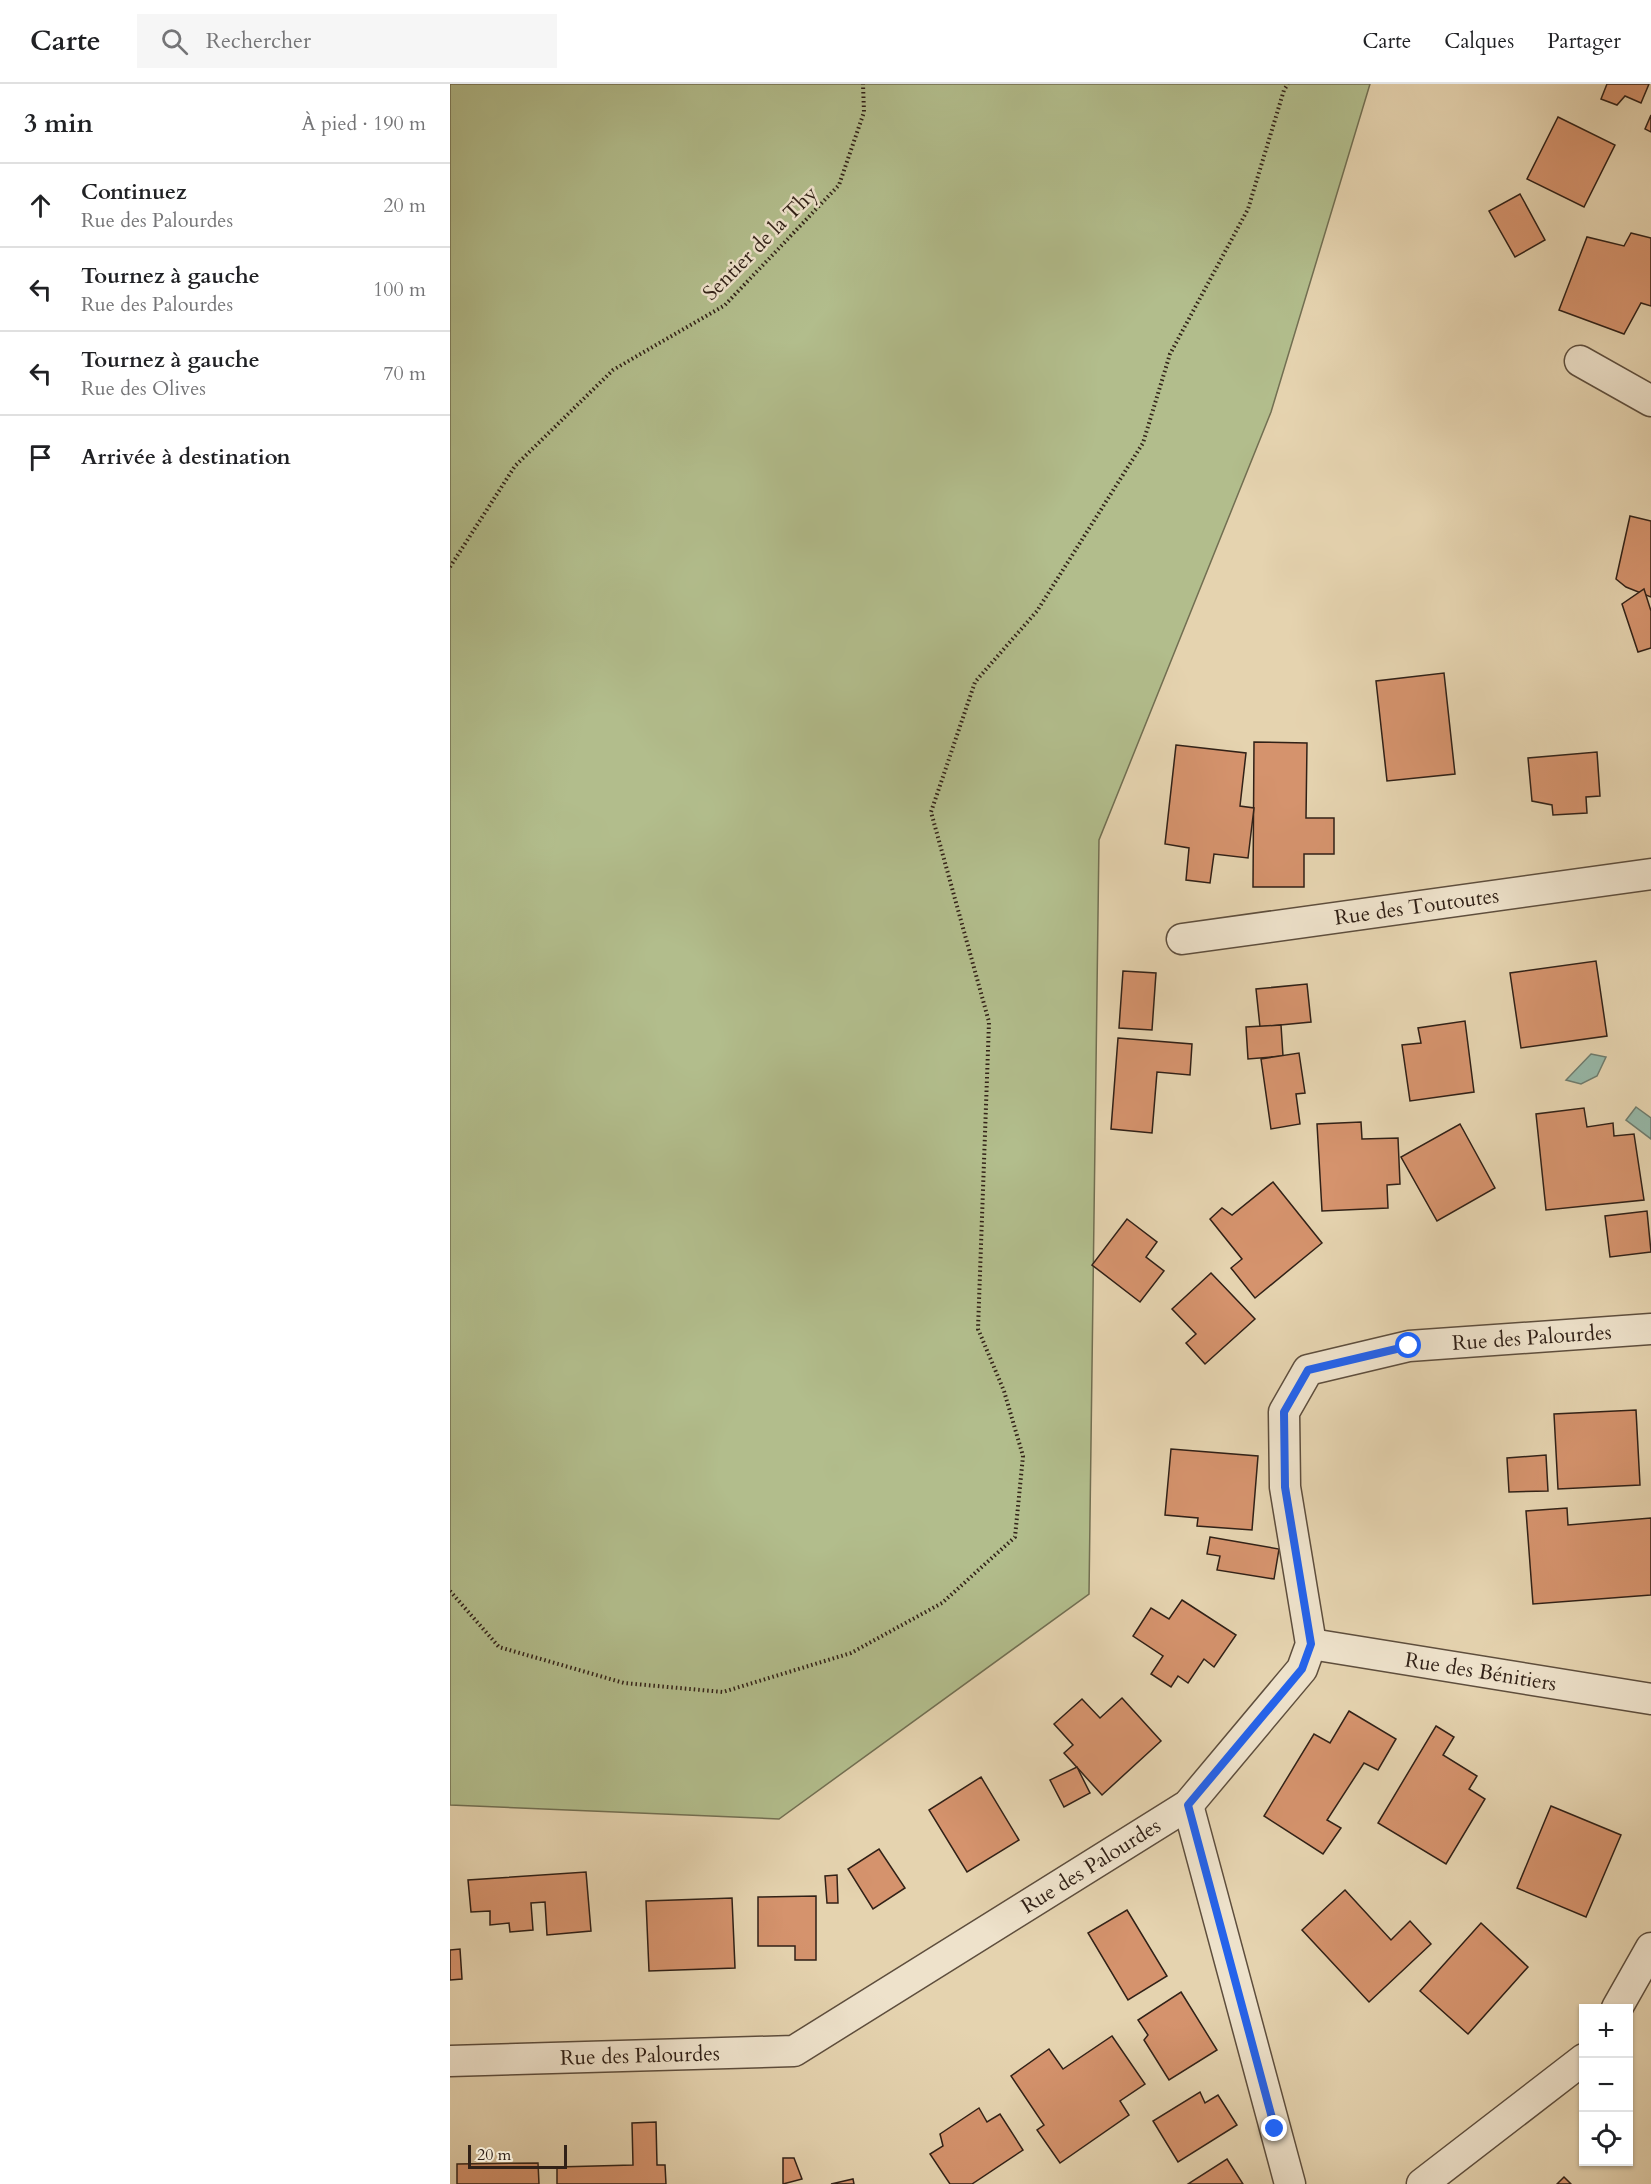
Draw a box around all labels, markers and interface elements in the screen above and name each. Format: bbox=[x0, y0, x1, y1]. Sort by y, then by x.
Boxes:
search box bbox=[137, 14, 557, 68]
text: Carte bbox=[30, 22, 101, 60]
icon: search bbox=[158, 25, 191, 58]
text: Rechercher bbox=[206, 26, 311, 56]
text: Carte bbox=[1362, 27, 1411, 56]
text: Calques bbox=[1444, 27, 1514, 56]
text: Partager bbox=[1547, 27, 1621, 56]
text: 3 min bbox=[24, 106, 93, 141]
text: À pied · 190 m bbox=[302, 110, 426, 137]
text: Continuez bbox=[81, 177, 187, 207]
street label: Sentier de la Thy bbox=[696, 179, 824, 307]
icon: ahead bbox=[24, 189, 57, 222]
text: 20 m bbox=[383, 192, 426, 219]
text: Rue des Palourdes bbox=[81, 207, 233, 234]
text: Tournez à gauche bbox=[81, 261, 260, 291]
icon: left bbox=[24, 273, 57, 306]
text: 100 m bbox=[373, 276, 426, 303]
text: Rue des Palourdes bbox=[81, 291, 233, 318]
text: Tournez à gauche bbox=[81, 345, 260, 375]
icon: left bbox=[24, 357, 57, 390]
text: 70 m bbox=[383, 360, 426, 387]
text: Rue des Olives bbox=[81, 375, 206, 402]
icon: arrive bbox=[24, 441, 57, 474]
text: Arrivée à destination bbox=[81, 442, 291, 472]
street label: Rue des Toutoutes bbox=[1333, 881, 1501, 933]
street label: Rue des Palourdes bbox=[1451, 1318, 1612, 1358]
route start bbox=[1395, 1332, 1421, 1358]
street label: Rue des Bénitiers bbox=[1403, 1645, 1559, 1699]
street label: Rue des Palourdes bbox=[1016, 1812, 1167, 1921]
map controls bbox=[1579, 2004, 1633, 2166]
button: + bbox=[1579, 2004, 1633, 2058]
street label: Rue des Palourdes bbox=[560, 2039, 720, 2073]
button: − bbox=[1579, 2058, 1633, 2112]
button: locate bbox=[1579, 2112, 1633, 2166]
route end bbox=[1261, 2115, 1287, 2141]
scale bar bbox=[468, 2142, 567, 2170]
text: 20 m bbox=[477, 2144, 511, 2166]

